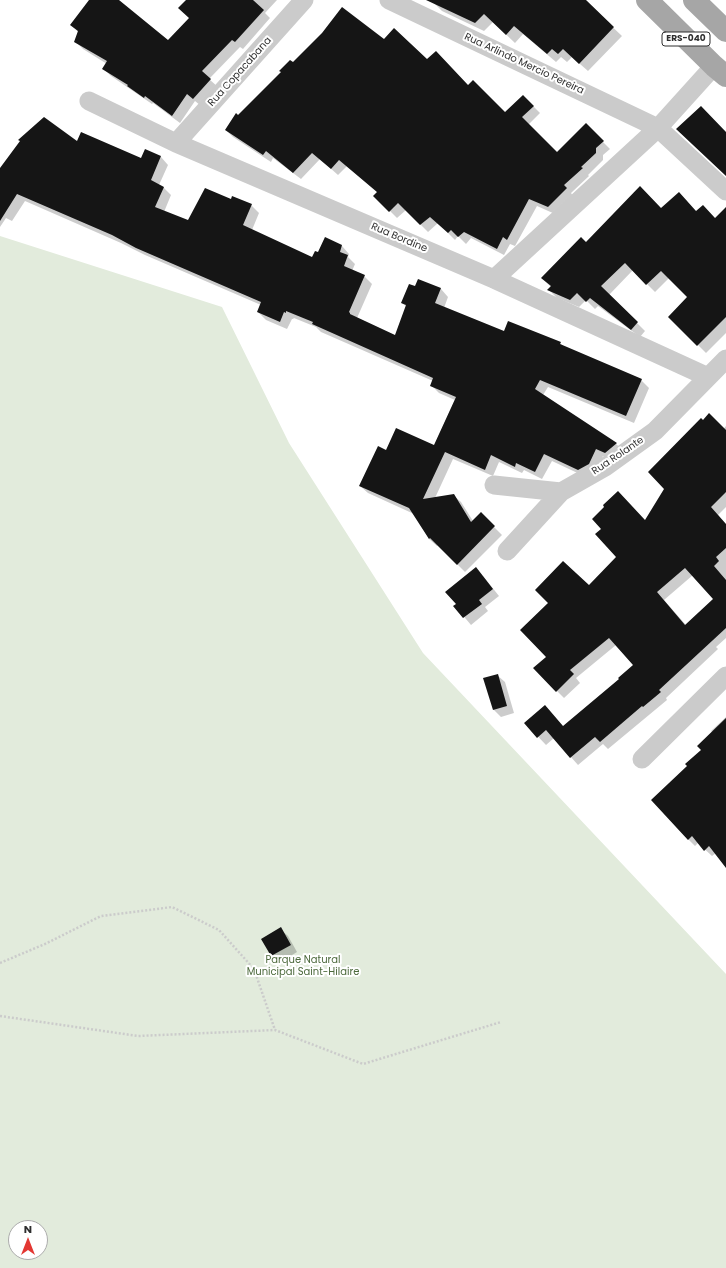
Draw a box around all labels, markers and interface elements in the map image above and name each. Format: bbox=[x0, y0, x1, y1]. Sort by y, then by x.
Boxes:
street label: Rua Arlindo Mercio Pereira bbox=[462, 31, 586, 97]
road number: ERS-040 bbox=[662, 32, 710, 46]
street label: Rua Copacabana bbox=[206, 35, 274, 109]
street label: Rua Bordine bbox=[369, 221, 429, 255]
street label: Rua Rolante bbox=[590, 434, 646, 478]
park label: Parque Natural Municipal Saint-Hilaire bbox=[247, 954, 359, 978]
north arrow bbox=[8, 1220, 48, 1260]
text: N bbox=[24, 1221, 32, 1237]

